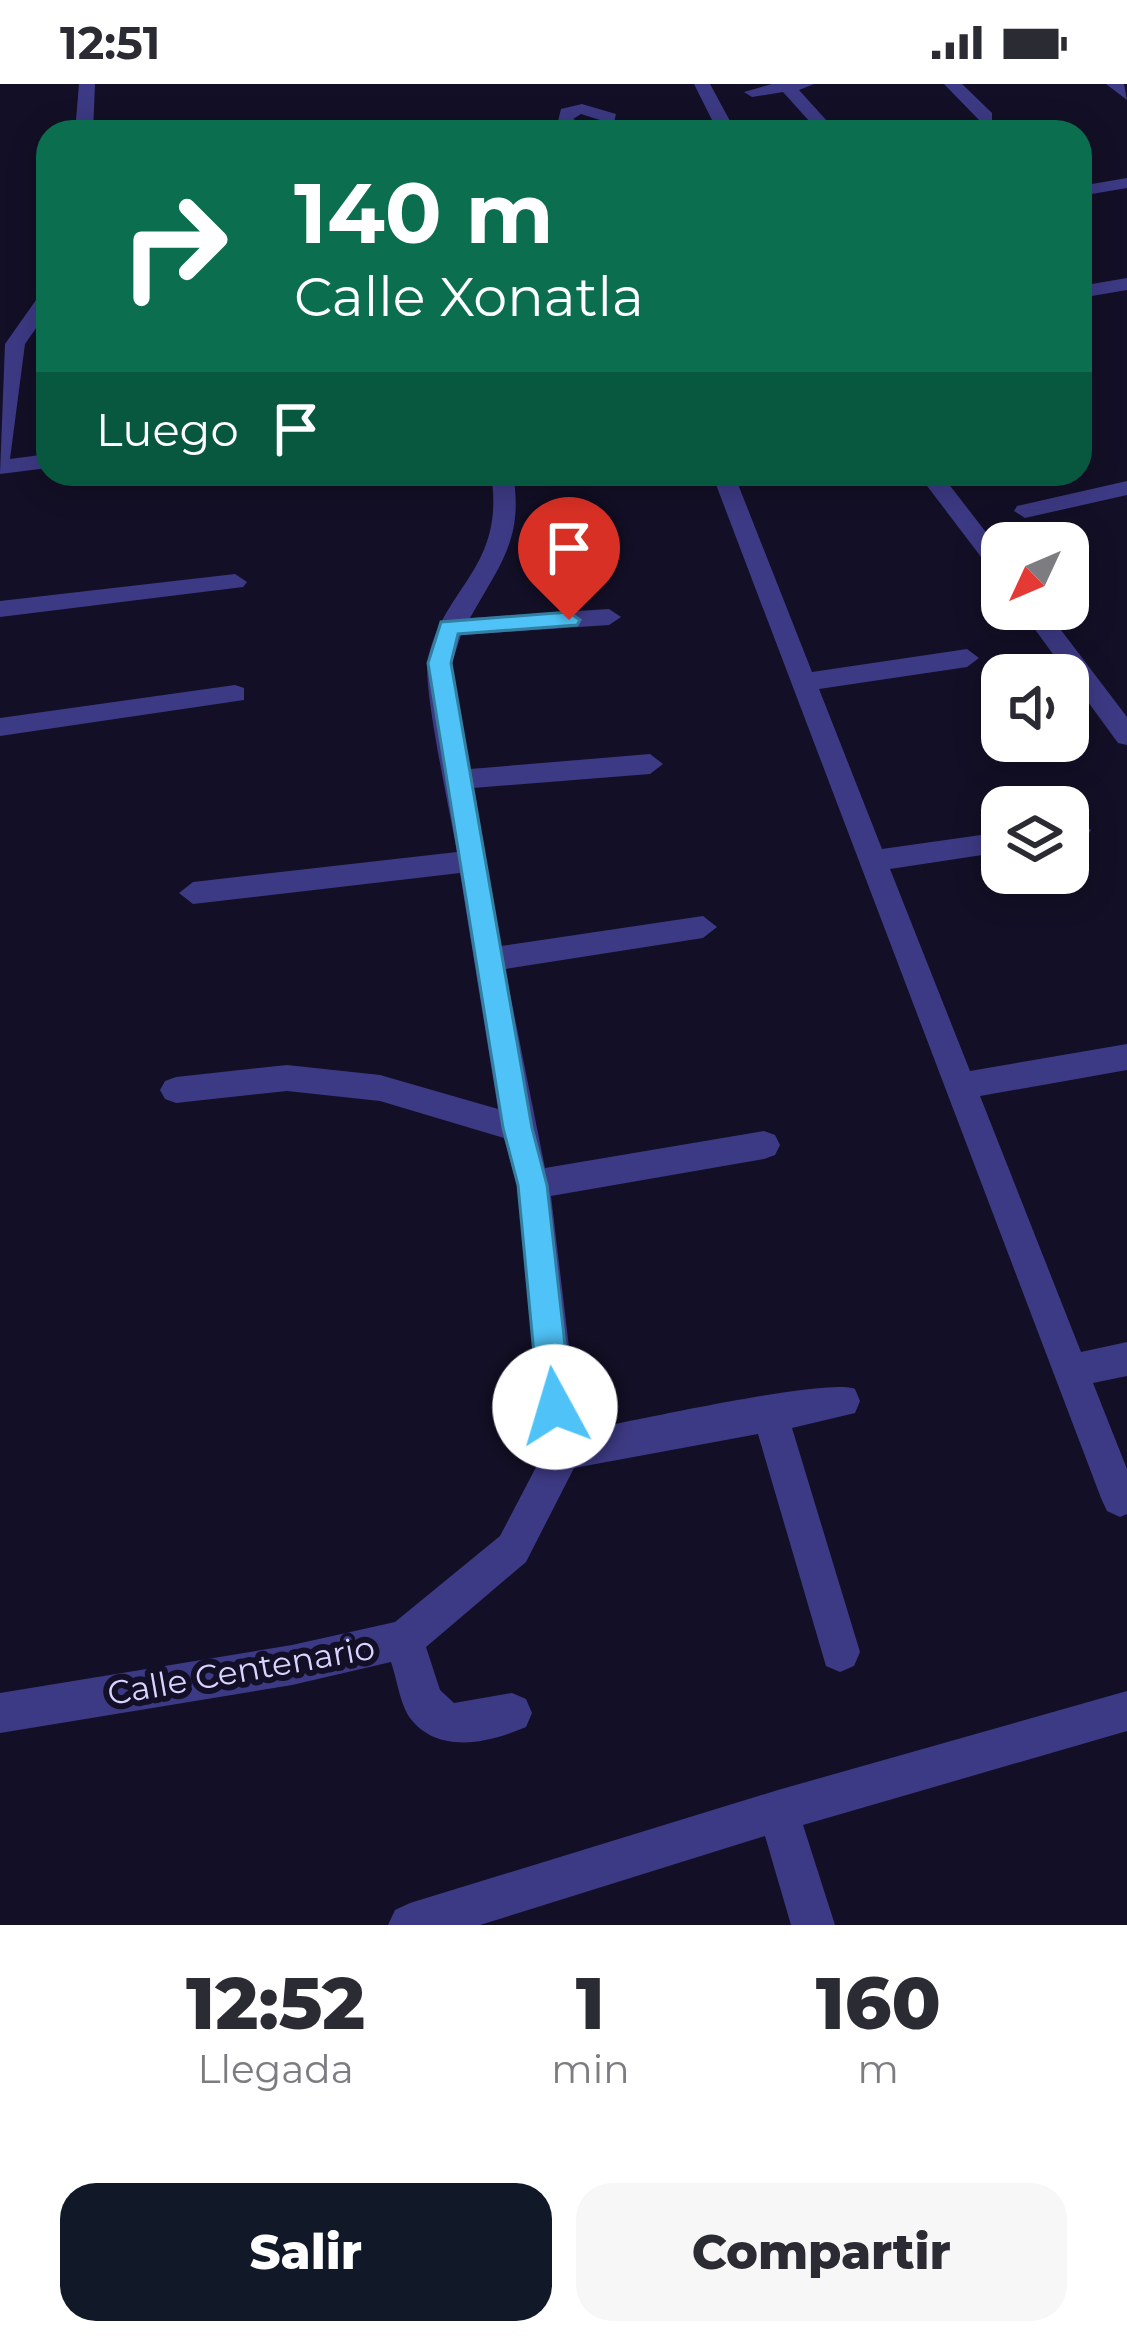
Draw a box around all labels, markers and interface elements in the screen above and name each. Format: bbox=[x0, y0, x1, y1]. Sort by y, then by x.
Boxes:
text: 12:51 bbox=[60, 15, 160, 70]
text: 140 m bbox=[294, 162, 554, 264]
icon: right bbox=[96, 168, 252, 324]
text: Calle Xonatla bbox=[294, 264, 644, 330]
icon: arrive bbox=[263, 396, 329, 462]
text: Luego bbox=[96, 402, 239, 457]
pin bbox=[518, 497, 620, 620]
icon: arrive bbox=[536, 515, 602, 581]
north arrow bbox=[981, 522, 1089, 630]
map controls bbox=[981, 522, 1089, 894]
button: sound bbox=[981, 654, 1089, 762]
button: layers bbox=[981, 786, 1089, 894]
position arrow bbox=[492, 1344, 618, 1470]
street label: Calle Centenario bbox=[104, 1627, 378, 1713]
text: 12:52 bbox=[186, 1959, 365, 2047]
text: 1 bbox=[576, 1959, 605, 2047]
text: 160 bbox=[816, 1959, 941, 2047]
text: Llegada bbox=[198, 2045, 354, 2093]
text: min bbox=[551, 2045, 630, 2093]
text: m bbox=[858, 2045, 899, 2093]
button: Salir bbox=[60, 2183, 552, 2321]
button: Compartir bbox=[576, 2183, 1067, 2321]

